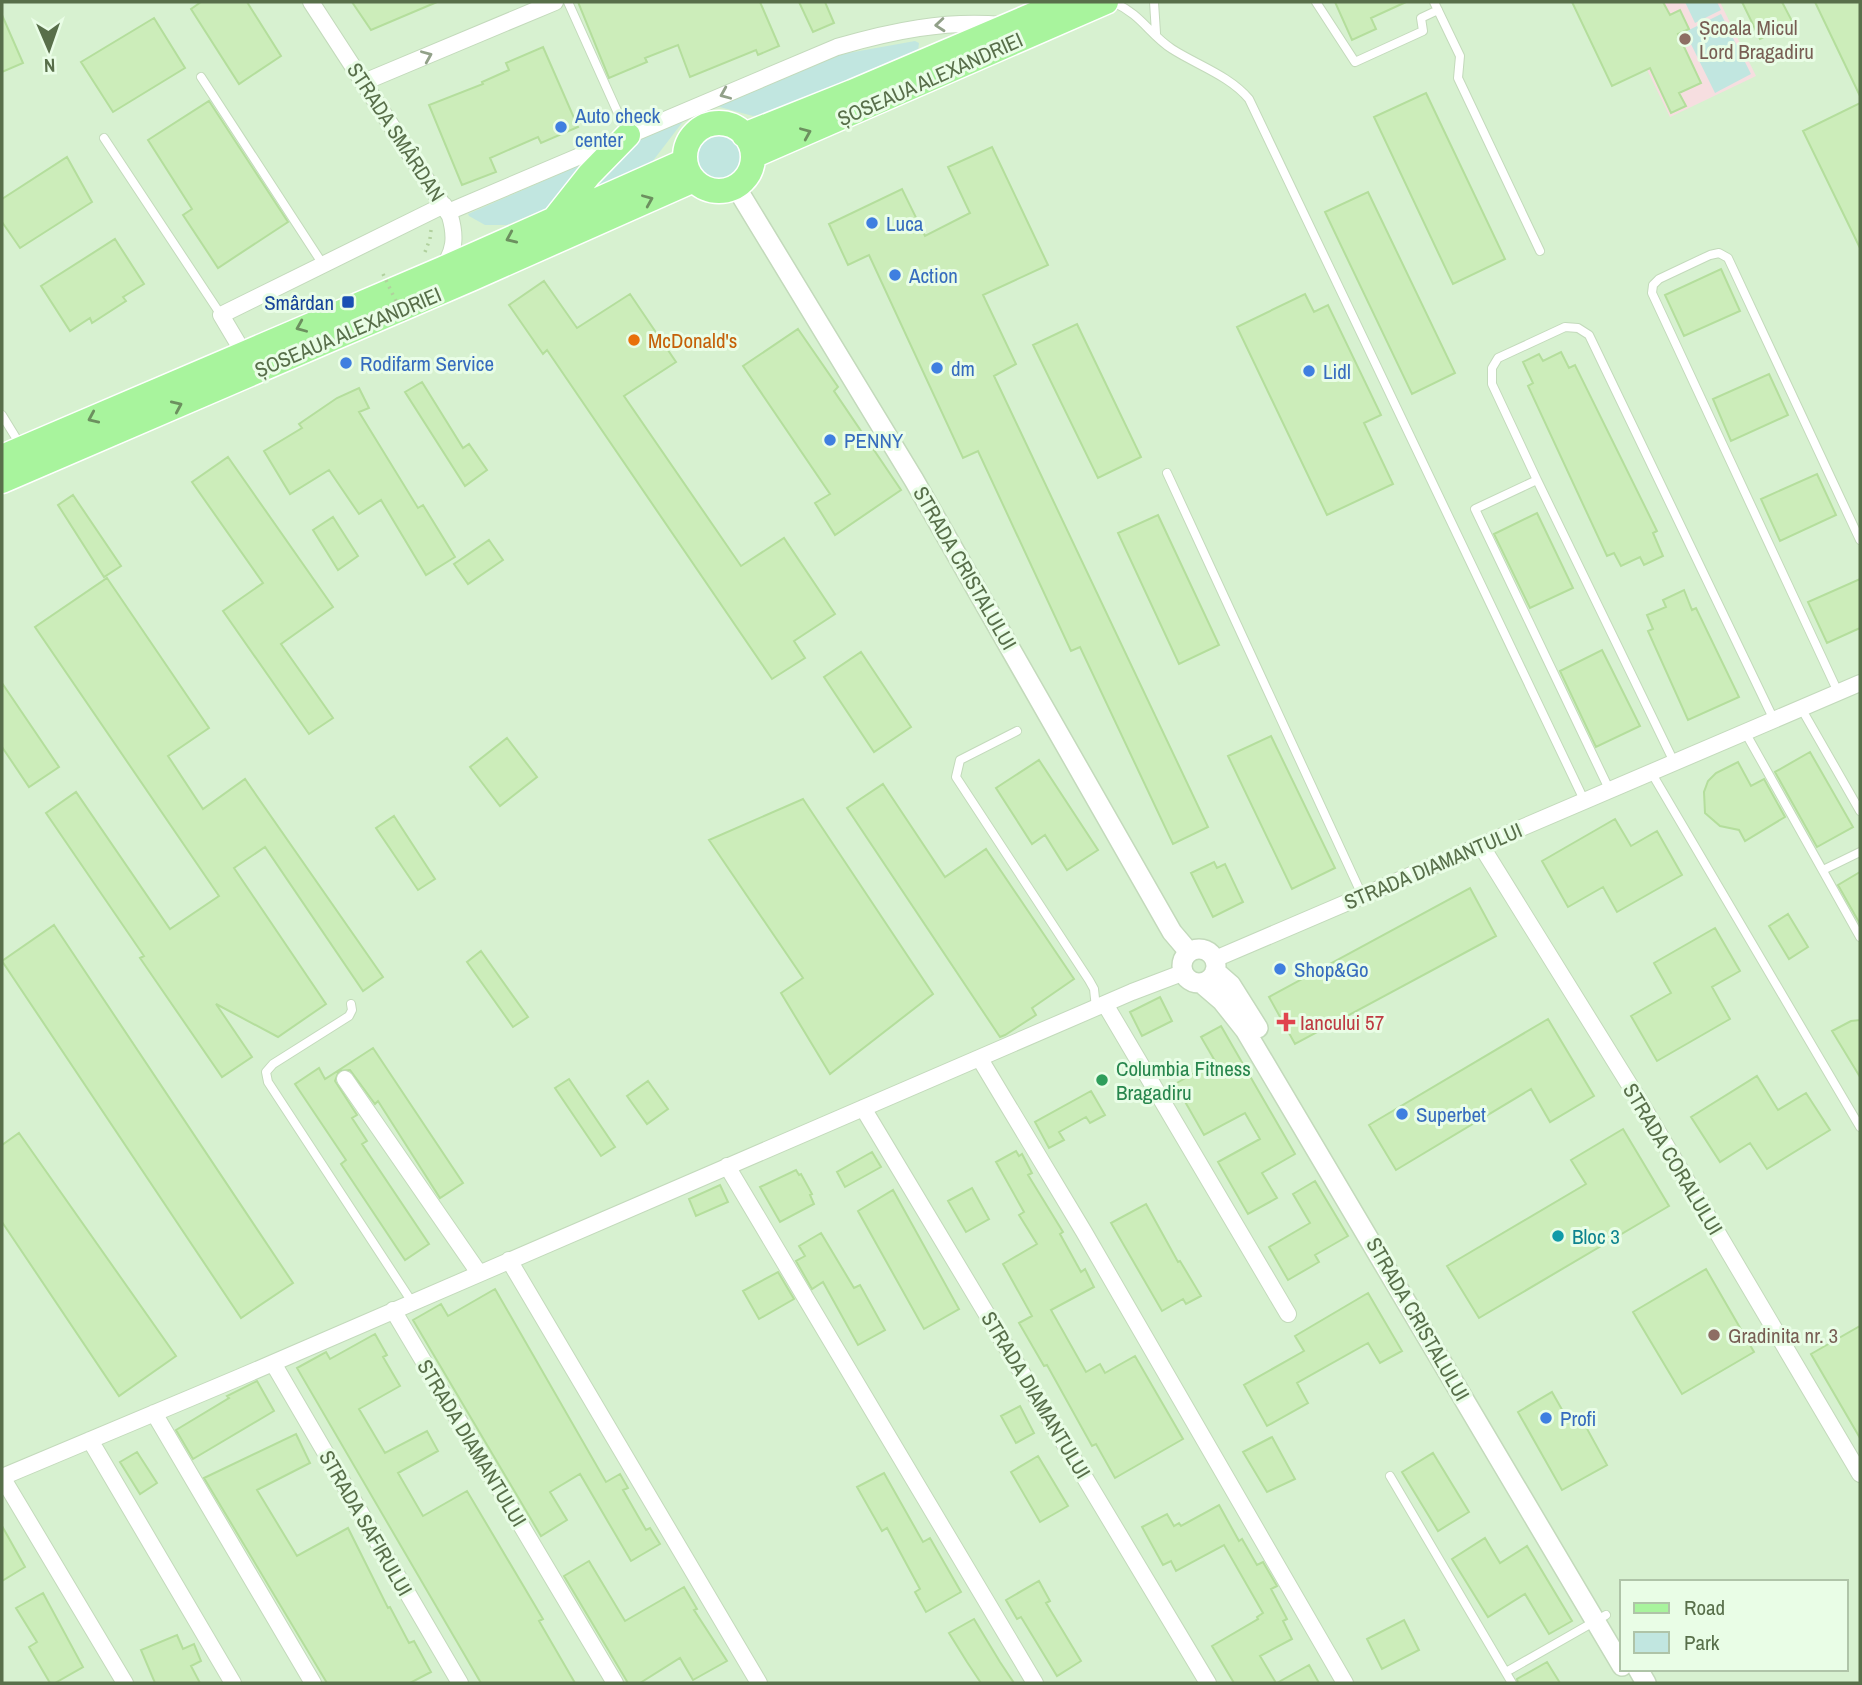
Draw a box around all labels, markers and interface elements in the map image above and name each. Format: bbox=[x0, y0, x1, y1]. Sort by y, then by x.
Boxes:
place label: Școala Micul Lord Bragadiru bbox=[1699, 13, 1814, 66]
north arrow bbox=[14, 14, 84, 84]
one-way arrow bbox=[934, 17, 945, 32]
street label: ȘOSEAUA ALEXANDRIEI bbox=[833, 25, 1027, 133]
marker: Școala Micul Lord Bragadiru bbox=[1677, 31, 1693, 47]
one-way arrow bbox=[420, 50, 432, 64]
text: N bbox=[44, 53, 56, 79]
street label: STRADA SMÂRDAN bbox=[340, 57, 452, 207]
one-way arrow bbox=[720, 86, 732, 100]
place label: Auto check center bbox=[574, 101, 661, 154]
marker: Auto check center bbox=[553, 119, 569, 135]
one-way arrow bbox=[799, 128, 811, 142]
one-way arrow bbox=[641, 194, 654, 208]
place label: Luca bbox=[886, 209, 924, 238]
marker: Luca bbox=[864, 215, 880, 231]
one-way arrow bbox=[505, 230, 518, 244]
place label: Action bbox=[908, 261, 958, 290]
marker: Action bbox=[887, 267, 903, 283]
street label: ȘOSEAUA ALEXANDRIEI bbox=[250, 280, 446, 384]
place label: Smârdan bbox=[264, 288, 334, 317]
marker: Smârdan bbox=[340, 294, 356, 310]
one-way arrow bbox=[296, 319, 308, 333]
place label: McDonald's bbox=[648, 326, 737, 355]
marker: McDonald's bbox=[626, 332, 642, 348]
place label: Rodifarm Service bbox=[360, 349, 494, 378]
place label: dm bbox=[951, 354, 975, 383]
marker: Rodifarm Service bbox=[338, 355, 354, 371]
place label: Lidl bbox=[1323, 357, 1351, 386]
marker: dm bbox=[929, 360, 945, 376]
marker: Lidl bbox=[1301, 363, 1317, 379]
one-way arrow bbox=[170, 400, 182, 414]
one-way arrow bbox=[87, 409, 99, 423]
place label: PENNY bbox=[844, 426, 904, 455]
marker: PENNY bbox=[822, 432, 838, 448]
street label: STRADA CRISTALULUI bbox=[906, 481, 1024, 655]
street label: STRADA DIAMANTULUI bbox=[1340, 815, 1526, 917]
place label: Shop&Go bbox=[1294, 955, 1369, 984]
marker: Shop&Go bbox=[1272, 961, 1288, 977]
place label: Iancului 57 bbox=[1300, 1008, 1384, 1037]
marker: Iancului 57 bbox=[1278, 1014, 1294, 1030]
place label: Columbia Fitness Bragadiru bbox=[1116, 1054, 1251, 1107]
marker: Columbia Fitness Bragadiru bbox=[1094, 1072, 1110, 1088]
street label: STRADA CORALULUI bbox=[1616, 1078, 1730, 1240]
place label: Superbet bbox=[1416, 1100, 1486, 1129]
marker: Superbet bbox=[1394, 1106, 1410, 1122]
place label: Bloc 3 bbox=[1572, 1222, 1620, 1251]
marker: Bloc 3 bbox=[1550, 1228, 1566, 1244]
street label: STRADA CRISTALULUI bbox=[1359, 1232, 1477, 1406]
street label: STRADA DIAMANTULUI bbox=[975, 1306, 1097, 1484]
place label: Gradinita nr. 3 bbox=[1728, 1321, 1838, 1350]
marker: Gradinita nr. 3 bbox=[1706, 1327, 1722, 1343]
street label: STRADA DIAMANTULUI bbox=[411, 1354, 533, 1532]
place label: Profi bbox=[1560, 1404, 1596, 1433]
marker: Profi bbox=[1538, 1410, 1554, 1426]
street label: STRADA SAFIRULUI bbox=[313, 1445, 419, 1601]
legend bbox=[1620, 1580, 1848, 1671]
text: Road bbox=[1684, 1593, 1725, 1622]
text: Park bbox=[1684, 1628, 1720, 1657]

